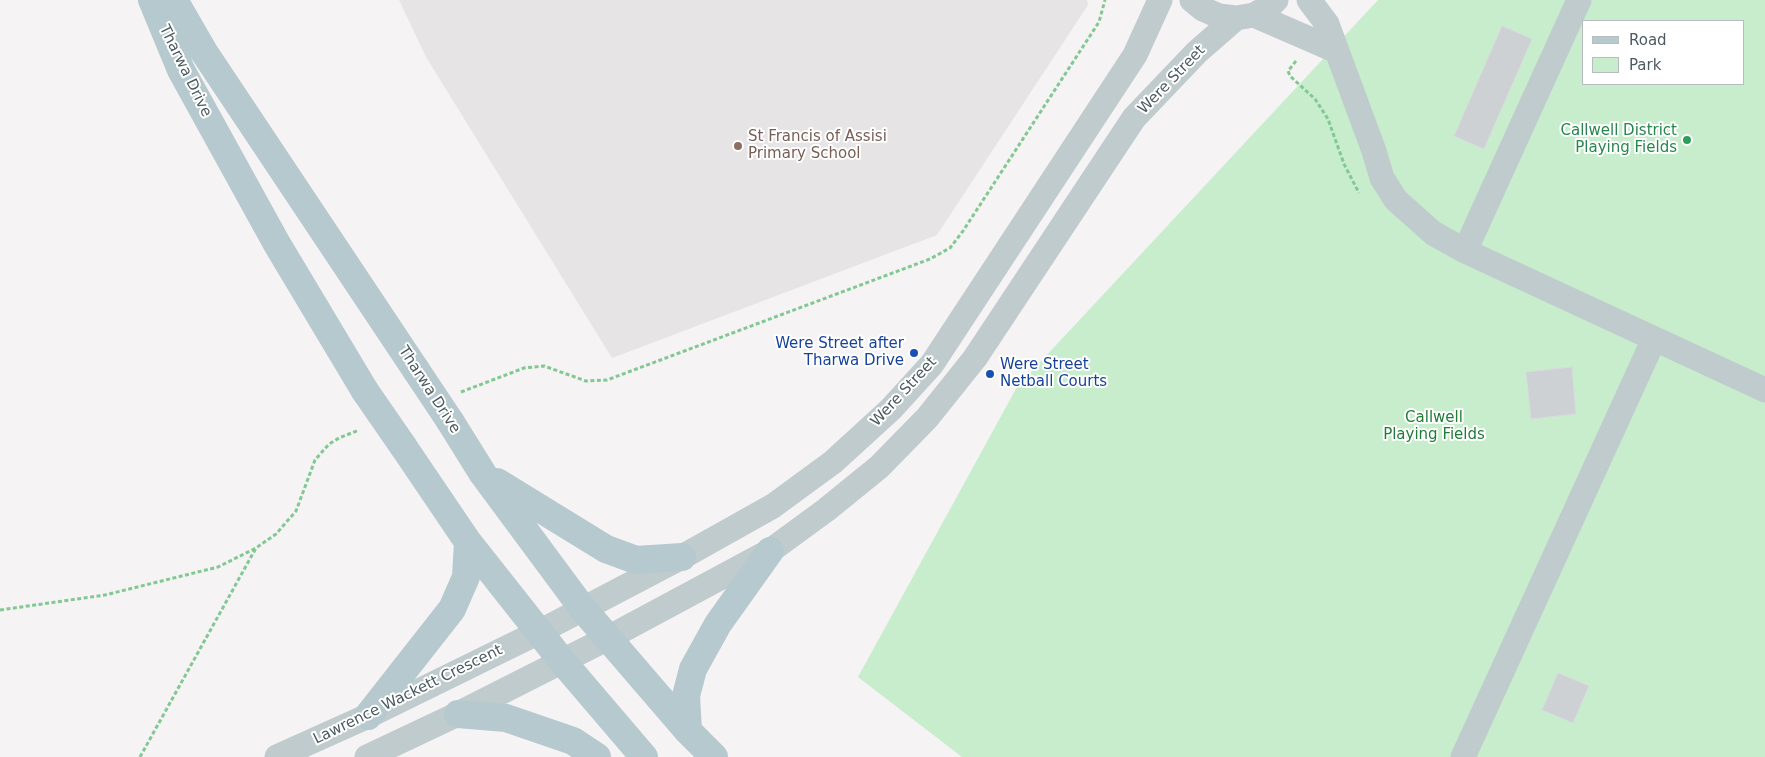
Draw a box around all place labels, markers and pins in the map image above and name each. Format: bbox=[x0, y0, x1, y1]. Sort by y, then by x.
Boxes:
place label: Callwell District Playing Fields bbox=[1561, 122, 1677, 157]
place label: St Francis of Assisi Primary School bbox=[748, 128, 887, 163]
marker: Callwell District Playing Fields bbox=[1681, 134, 1693, 146]
marker: St Francis of Assisi Primary School bbox=[732, 140, 744, 152]
place label: Were Street after Tharwa Drive bbox=[775, 335, 904, 370]
marker: Were Street after Tharwa Drive bbox=[908, 347, 920, 359]
place label: Were Street Netball Courts bbox=[1000, 356, 1107, 391]
marker: Were Street Netball Courts bbox=[984, 368, 996, 380]

